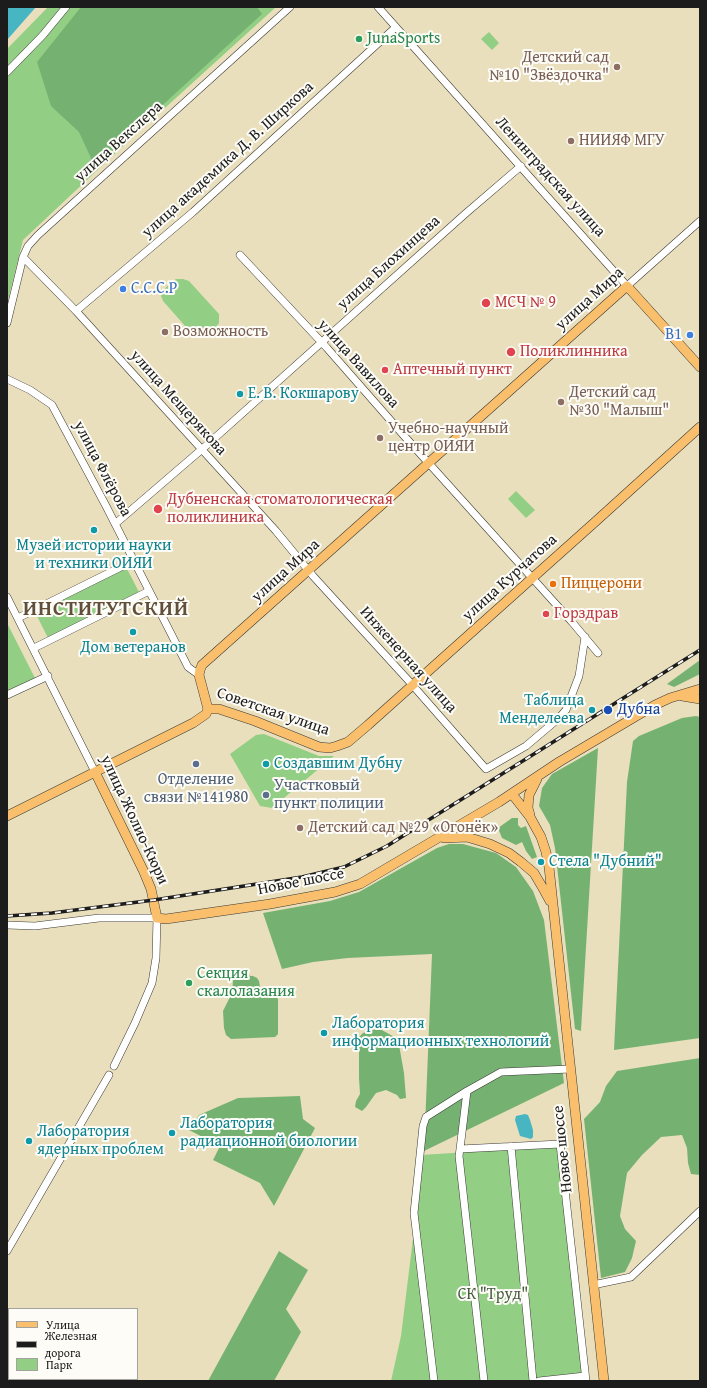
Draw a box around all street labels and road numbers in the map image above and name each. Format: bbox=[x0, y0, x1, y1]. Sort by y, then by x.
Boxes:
street label: улица академика Д. В. Ширкова bbox=[138, 78, 318, 242]
street label: улица Векслера bbox=[71, 98, 167, 186]
street label: Ленинградская улица bbox=[491, 113, 609, 241]
street label: улица Блохинцева bbox=[334, 212, 444, 314]
street label: улица Мира bbox=[552, 263, 628, 335]
street label: улица Вавилова bbox=[313, 316, 403, 412]
street label: улица Мещерякова bbox=[126, 346, 230, 460]
street label: улица Флёрова bbox=[69, 418, 135, 520]
street label: улица Курчатова bbox=[459, 530, 561, 626]
street label: улица Мира bbox=[248, 535, 324, 607]
street label: Инженерная улица bbox=[355, 603, 461, 717]
street label: Советская улица bbox=[214, 684, 332, 740]
street label: улица Жолио-Кюри bbox=[96, 752, 172, 888]
street label: Новое шоссе bbox=[256, 864, 346, 900]
street label: Новое шоссе bbox=[549, 1104, 577, 1194]

